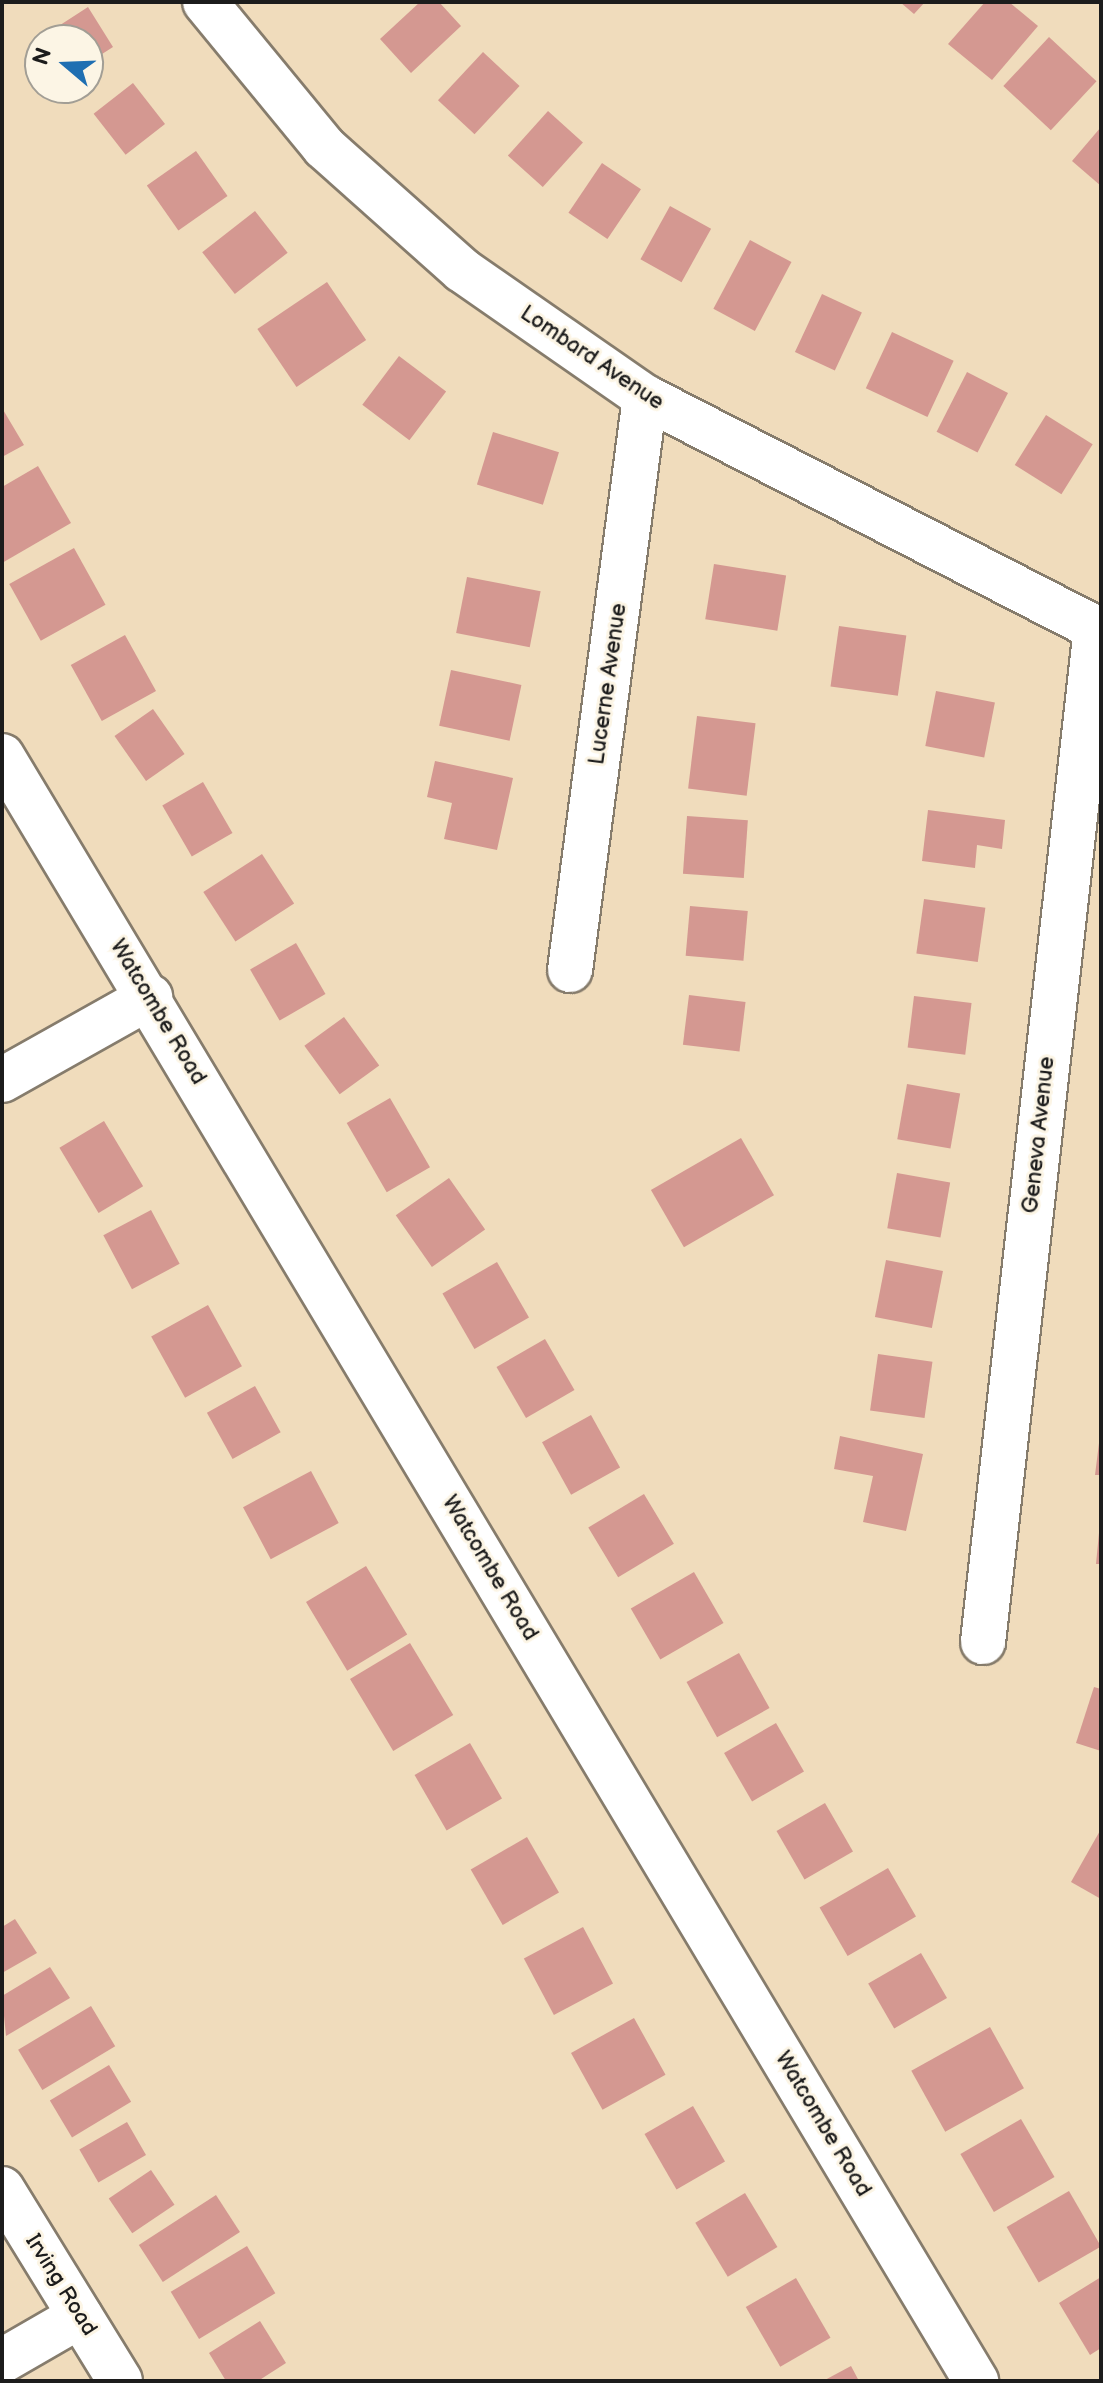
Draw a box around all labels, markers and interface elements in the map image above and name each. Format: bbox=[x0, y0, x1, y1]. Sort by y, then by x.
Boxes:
north arrow bbox=[24, 24, 104, 104]
text: N bbox=[27, 44, 58, 69]
street label: Lombard Avenue bbox=[515, 300, 669, 416]
street label: Lucerne Avenue bbox=[584, 602, 632, 766]
street label: Watcombe Road bbox=[104, 935, 212, 1089]
street label: Geneva Avenue bbox=[1018, 1055, 1060, 1215]
street label: Watcombe Road bbox=[436, 1491, 544, 1645]
street label: Watcombe Road bbox=[769, 2047, 877, 2201]
street label: Irving Road bbox=[19, 2229, 103, 2341]

